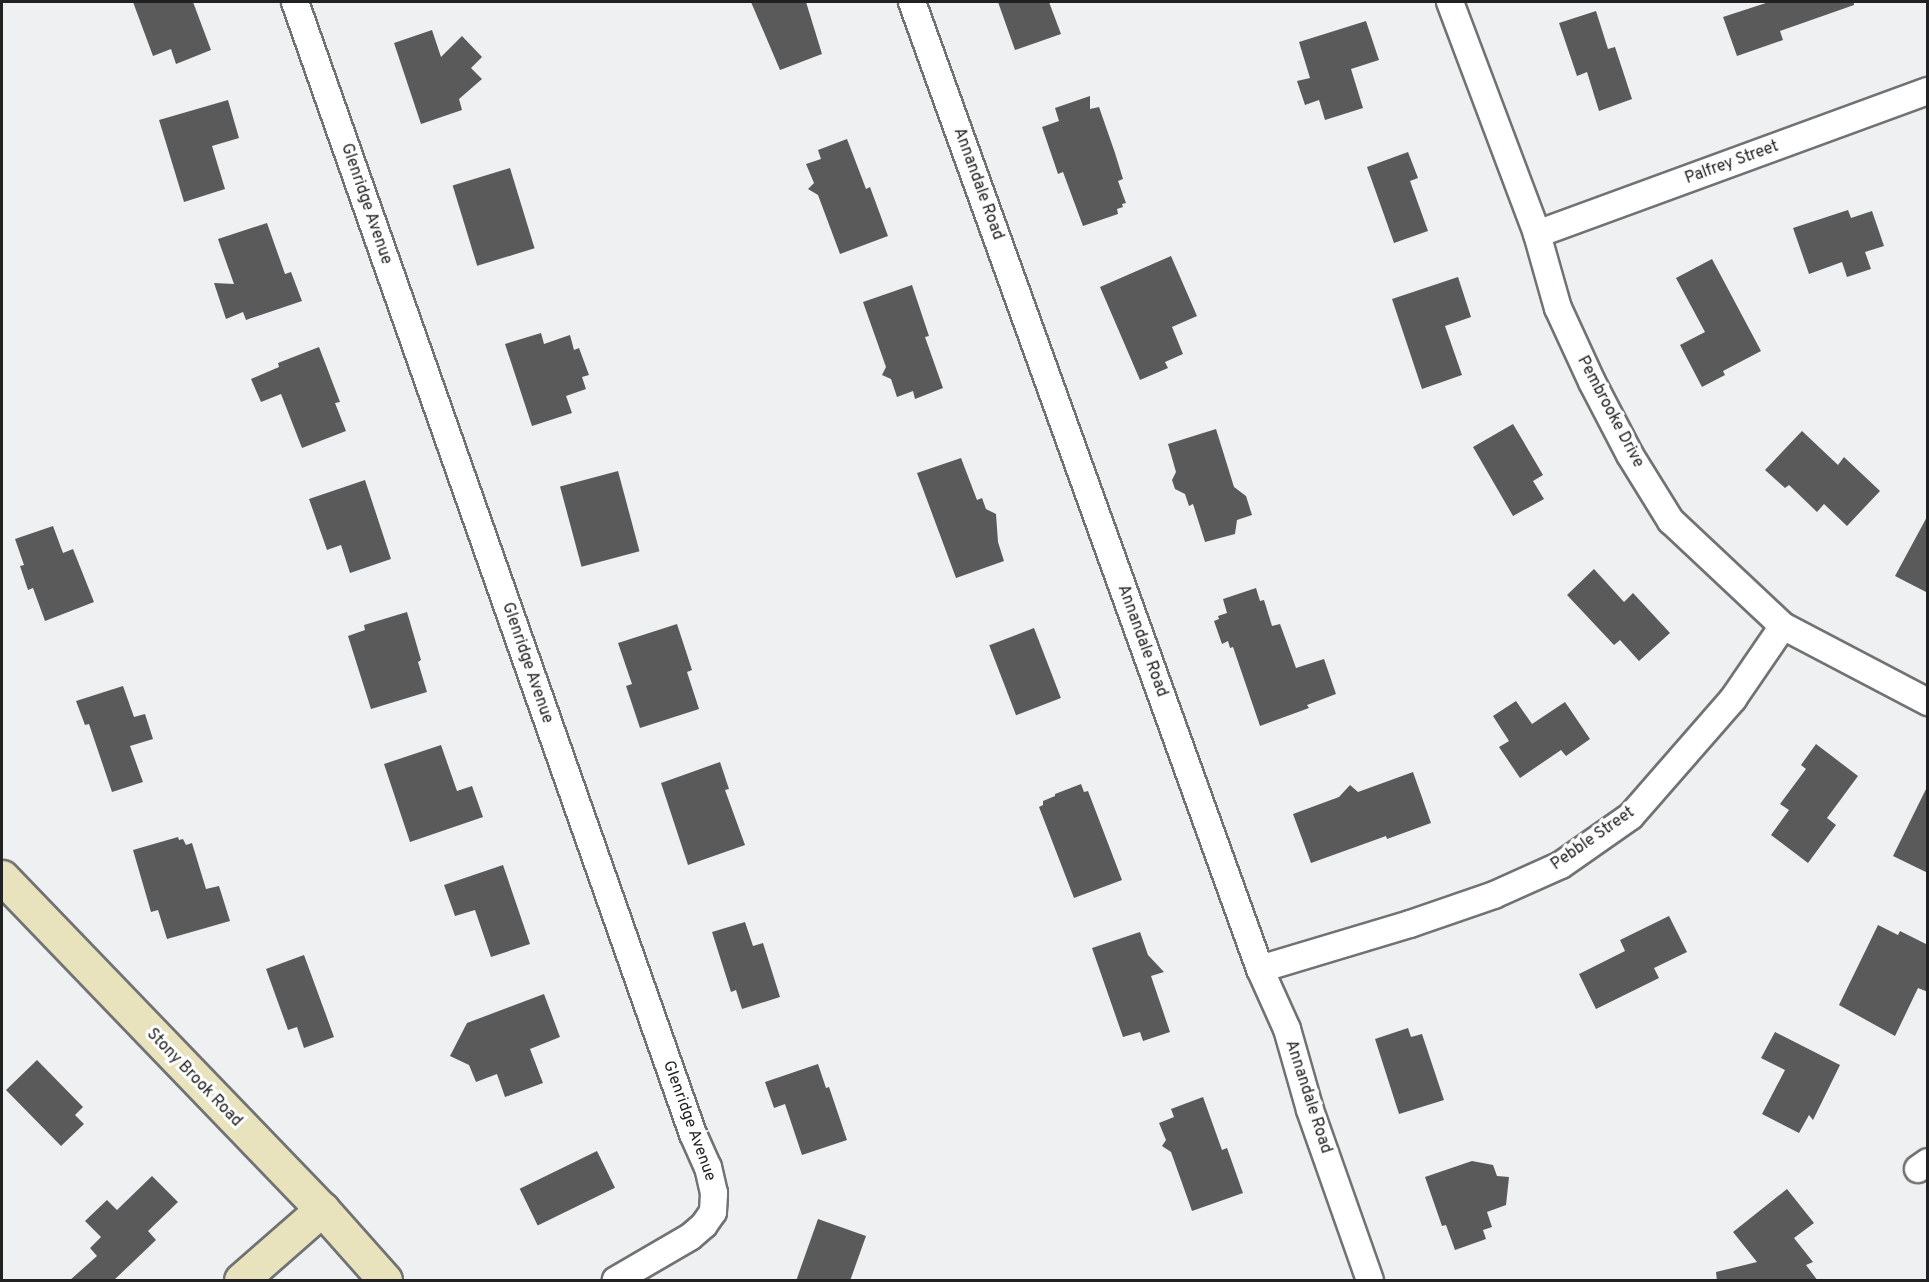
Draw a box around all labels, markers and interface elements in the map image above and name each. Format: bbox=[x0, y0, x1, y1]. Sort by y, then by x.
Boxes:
street label: Annandale Road bbox=[949, 125, 1007, 243]
street label: Palfrey Street bbox=[1683, 137, 1781, 189]
street label: Glenridge Avenue bbox=[336, 141, 396, 267]
street label: Pembrooke Drive bbox=[1573, 353, 1647, 471]
street label: Annandale Road bbox=[1113, 582, 1171, 700]
street label: Glenridge Avenue bbox=[497, 600, 557, 726]
street label: Pebble Street bbox=[1548, 803, 1638, 875]
street label: Stony Brook Road bbox=[142, 1025, 246, 1131]
street label: Annandale Road bbox=[1281, 1038, 1335, 1156]
street label: Glenridge Avenue bbox=[658, 1058, 720, 1184]

